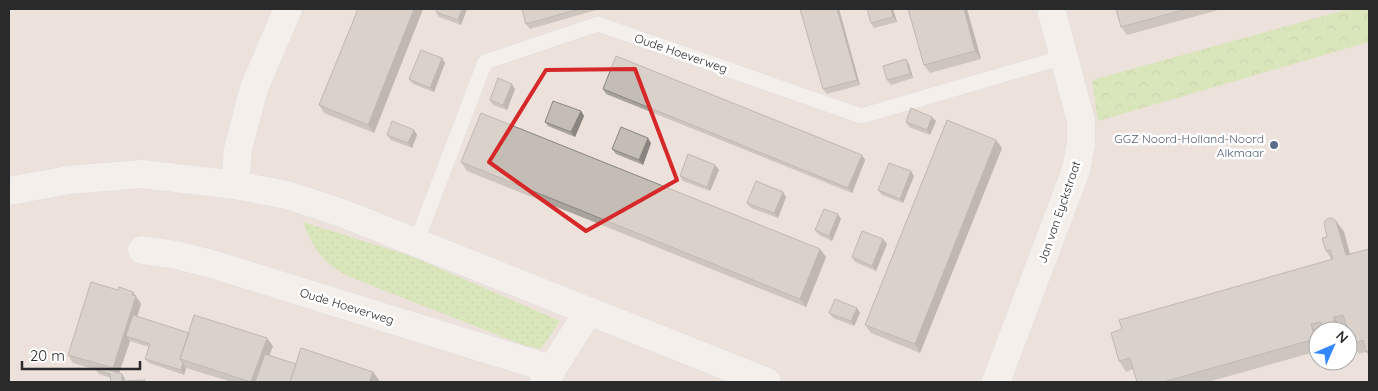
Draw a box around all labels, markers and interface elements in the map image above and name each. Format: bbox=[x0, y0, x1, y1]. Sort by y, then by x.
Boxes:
street label: Oude Hoeverweg bbox=[632, 30, 730, 76]
place label: GGZ Noord-Holland-Noord Alkmaar bbox=[1114, 131, 1264, 160]
marker: GGZ Noord-Holland-Noord Alkmaar bbox=[1268, 139, 1280, 151]
street label: Jan van Eyckstraat bbox=[1034, 159, 1084, 265]
street label: Oude Hoeverweg bbox=[298, 285, 396, 327]
north arrow bbox=[1308, 321, 1358, 371]
text: N bbox=[1332, 327, 1352, 347]
scale bar bbox=[22, 338, 140, 370]
text: 20 m bbox=[30, 346, 65, 365]

